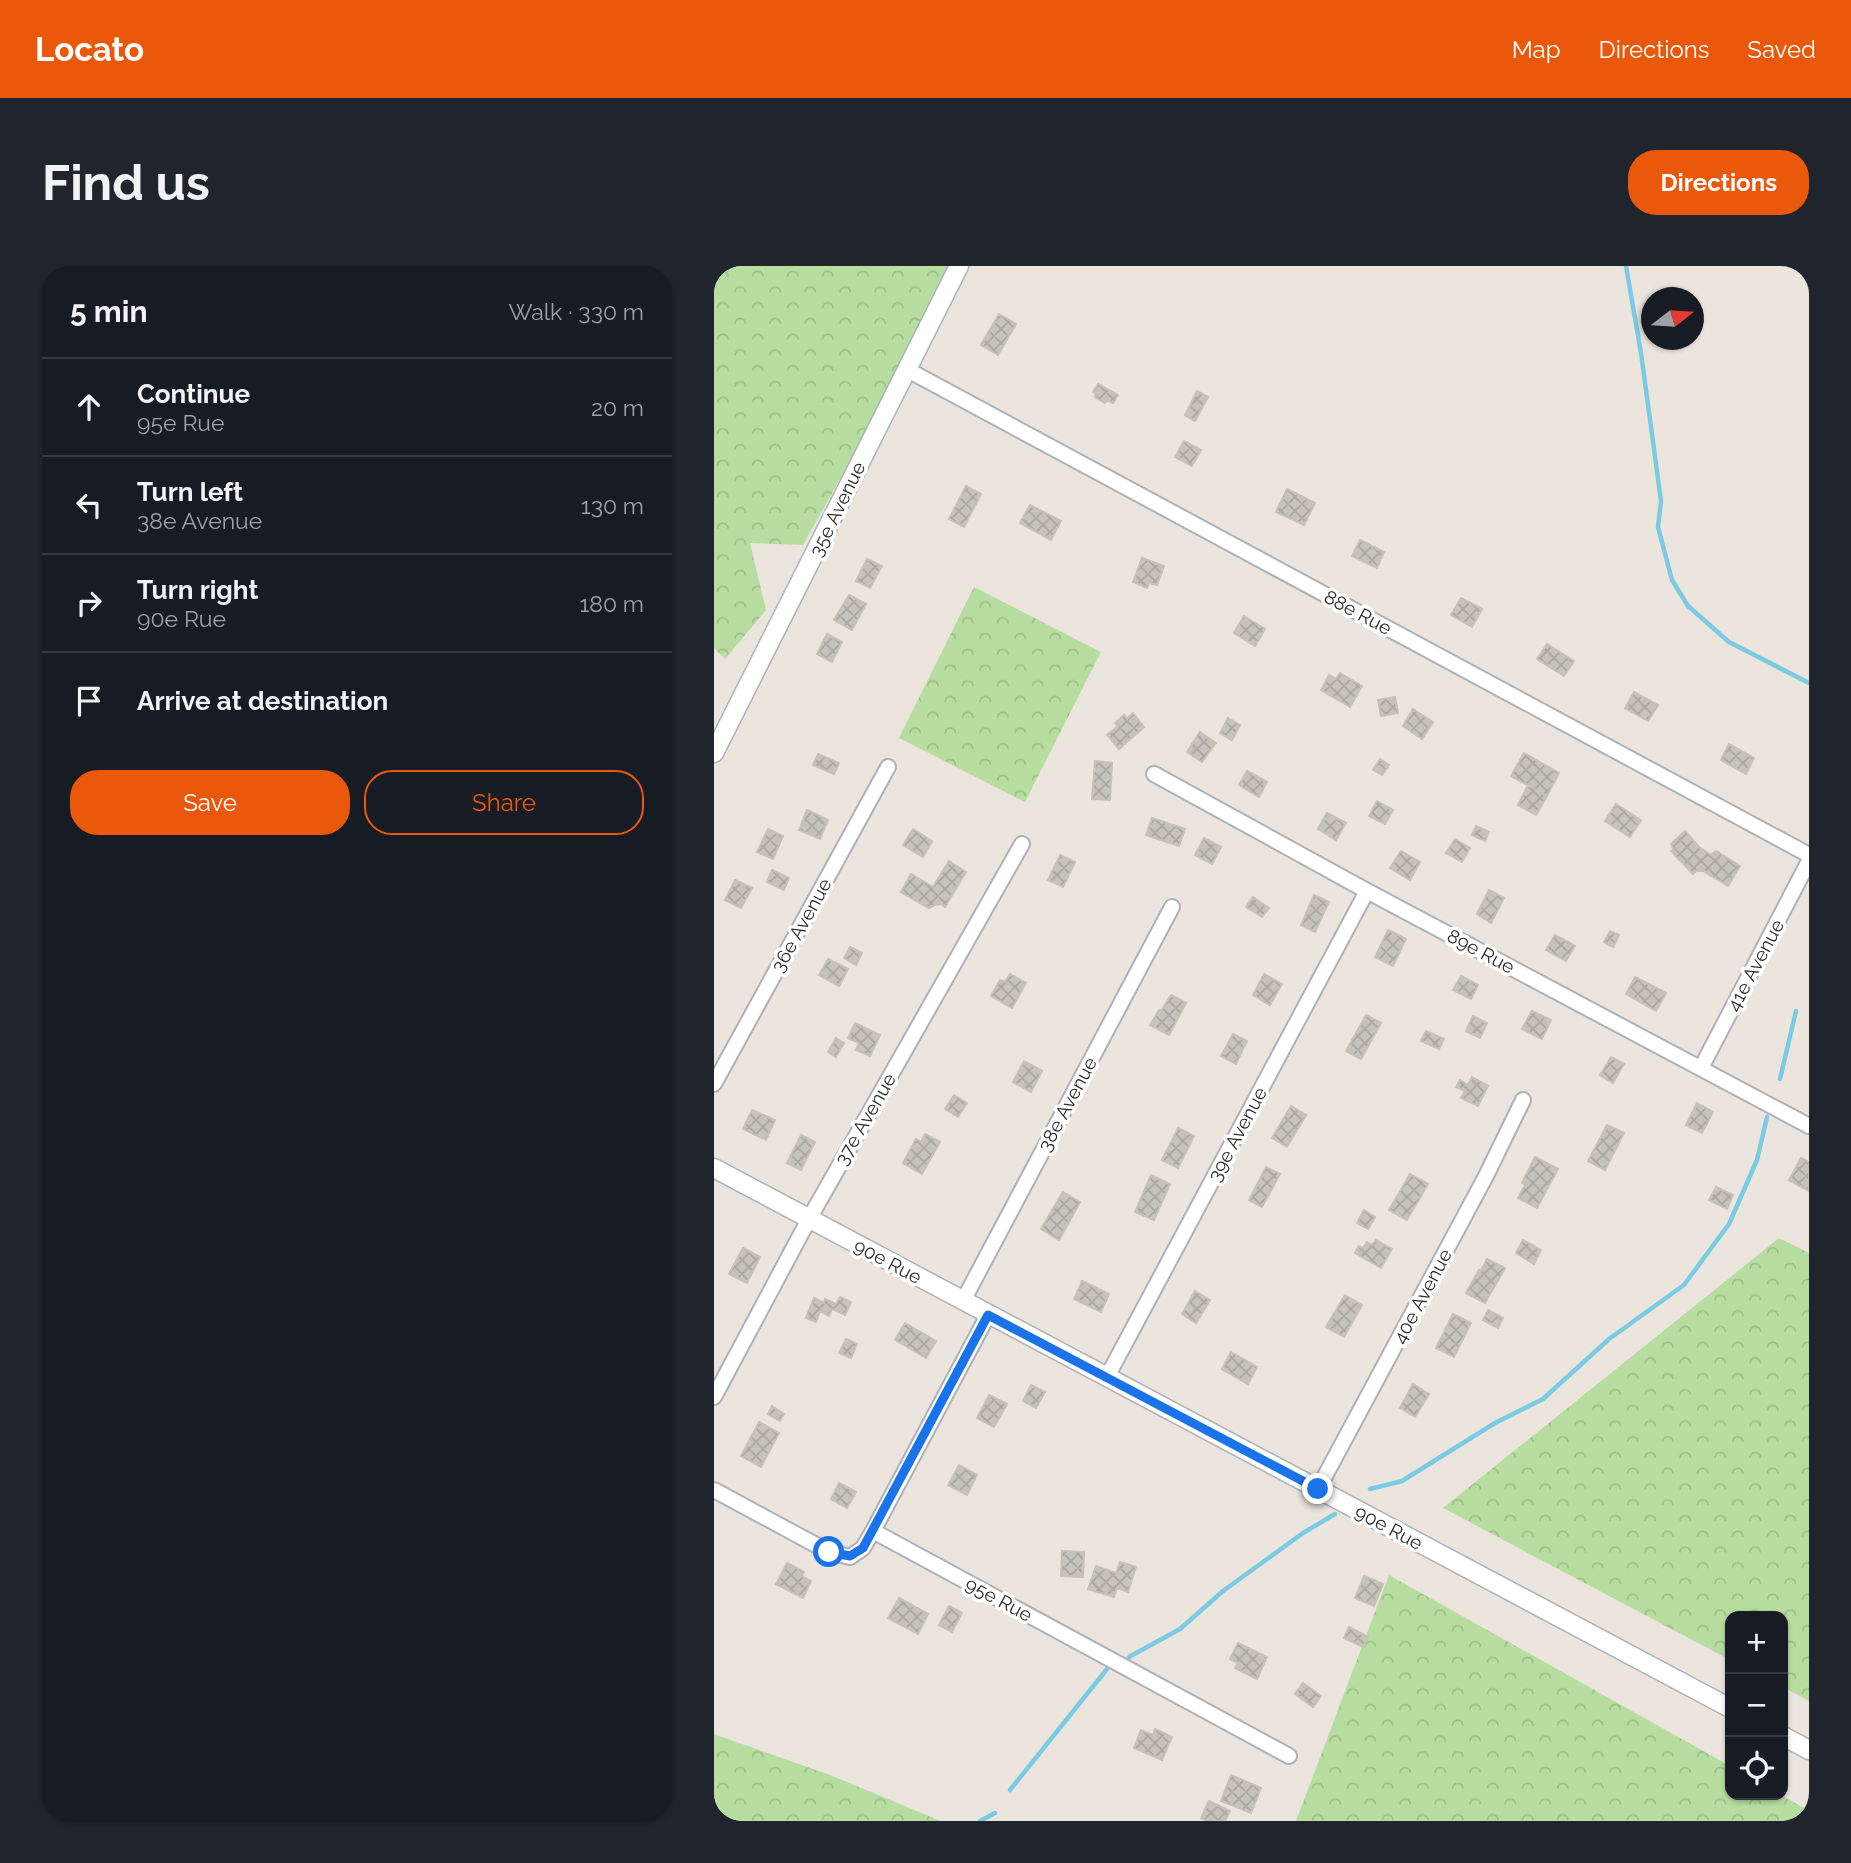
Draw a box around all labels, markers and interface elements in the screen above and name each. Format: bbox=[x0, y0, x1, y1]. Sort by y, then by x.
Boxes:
text: Locato bbox=[35, 30, 144, 69]
text: Map bbox=[1512, 35, 1561, 64]
text: Directions bbox=[1599, 35, 1709, 64]
text: Saved bbox=[1747, 35, 1816, 64]
button: Directions bbox=[1628, 150, 1809, 215]
text: Find us bbox=[42, 154, 210, 211]
north arrow bbox=[1641, 287, 1704, 350]
text: 5 min bbox=[70, 294, 148, 329]
text: Walk · 330 m bbox=[508, 298, 644, 325]
text: Continue bbox=[137, 379, 250, 409]
icon: ahead bbox=[70, 388, 108, 426]
text: 20 m bbox=[591, 394, 644, 421]
text: 95e Rue bbox=[137, 409, 224, 436]
street label: 35e Avenue bbox=[805, 458, 869, 560]
text: Turn left bbox=[137, 477, 243, 507]
icon: left bbox=[70, 486, 108, 524]
text: 130 m bbox=[581, 492, 644, 519]
text: 38e Avenue bbox=[137, 507, 262, 534]
text: Turn right bbox=[137, 575, 258, 605]
icon: right bbox=[70, 584, 108, 622]
street label: 88e Rue bbox=[1321, 585, 1395, 639]
text: 180 m bbox=[579, 590, 644, 617]
text: 90e Rue bbox=[137, 605, 226, 632]
icon: arrive bbox=[70, 682, 108, 720]
text: Arrive at destination bbox=[137, 686, 388, 716]
button: Save bbox=[70, 770, 350, 835]
button: Share bbox=[364, 770, 644, 835]
street label: 36e Avenue bbox=[766, 874, 836, 976]
street label: 41e Avenue bbox=[1722, 915, 1788, 1015]
street label: 89e Rue bbox=[1444, 924, 1518, 978]
street label: 38e Avenue bbox=[1033, 1053, 1101, 1155]
street label: 37e Avenue bbox=[830, 1069, 900, 1169]
street label: 39e Avenue bbox=[1203, 1083, 1271, 1185]
street label: 90e Rue bbox=[850, 1234, 926, 1288]
street label: 40e Avenue bbox=[1388, 1245, 1456, 1347]
route end bbox=[1302, 1473, 1333, 1504]
street label: 90e Rue bbox=[1351, 1500, 1427, 1554]
route start bbox=[813, 1536, 844, 1567]
street label: 95e Rue bbox=[962, 1572, 1036, 1626]
map controls bbox=[1725, 1611, 1788, 1800]
button: + bbox=[1725, 1611, 1788, 1674]
button: − bbox=[1725, 1674, 1788, 1737]
button: locate bbox=[1725, 1737, 1788, 1800]

